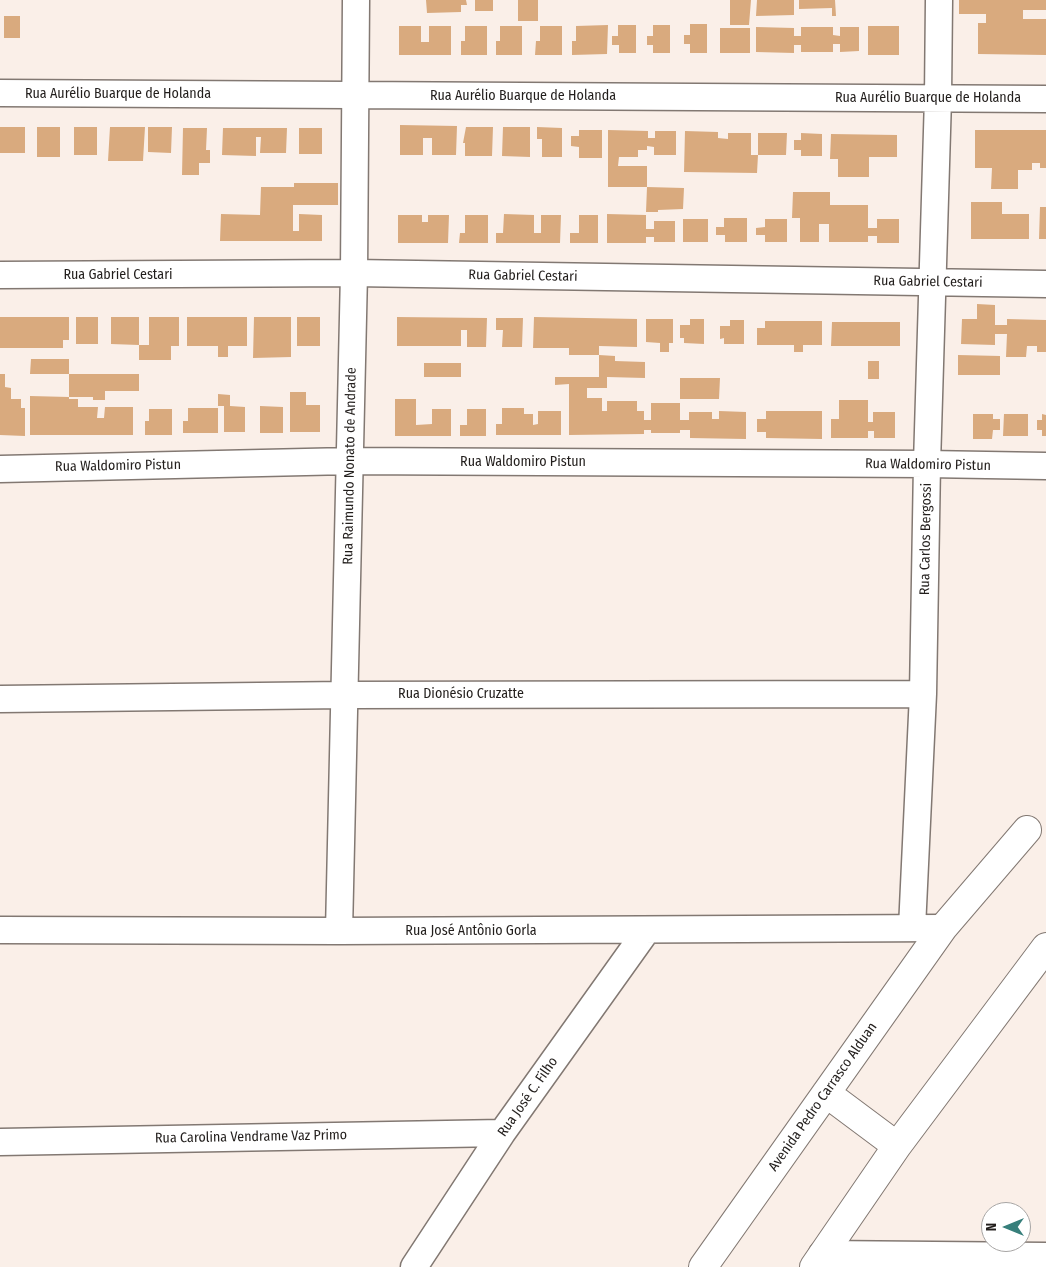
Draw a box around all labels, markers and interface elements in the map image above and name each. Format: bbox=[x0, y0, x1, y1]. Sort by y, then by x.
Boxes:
street label: Rua Aurélio Buarque de Holanda bbox=[25, 86, 211, 102]
street label: Rua Aurélio Buarque de Holanda bbox=[430, 88, 616, 104]
street label: Rua Aurélio Buarque de Holanda bbox=[835, 90, 1021, 106]
street label: Rua Gabriel Cestari bbox=[63, 267, 173, 283]
street label: Rua Gabriel Cestari bbox=[468, 267, 578, 285]
street label: Rua Gabriel Cestari bbox=[873, 273, 983, 291]
street label: Rua Raimundo Nonato de Andrade bbox=[340, 367, 360, 565]
street label: Rua Waldomiro Pistun bbox=[460, 454, 586, 470]
street label: Rua Waldomiro Pistun bbox=[865, 456, 991, 474]
street label: Rua Waldomiro Pistun bbox=[55, 457, 181, 475]
street label: Rua Carlos Bergossi bbox=[917, 483, 935, 595]
street label: Rua Dionésio Cruzatte bbox=[398, 686, 524, 702]
street label: Rua José Antônio Gorla bbox=[405, 923, 537, 939]
street label: Avenida Pedro Carrasco Alduan bbox=[765, 1019, 881, 1175]
street label: Rua José C. Filho bbox=[494, 1054, 562, 1140]
street label: Rua Carolina Vendrame Vaz Primo bbox=[155, 1127, 347, 1147]
north arrow bbox=[981, 1202, 1031, 1252]
text: N bbox=[983, 1223, 1000, 1231]

